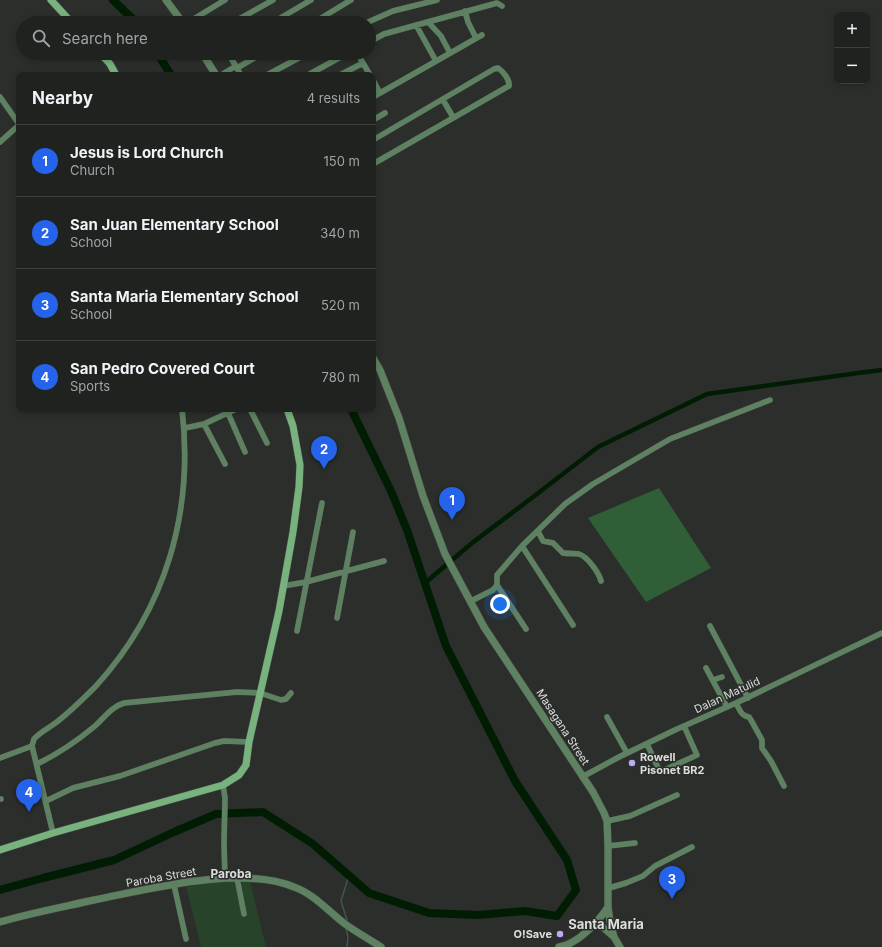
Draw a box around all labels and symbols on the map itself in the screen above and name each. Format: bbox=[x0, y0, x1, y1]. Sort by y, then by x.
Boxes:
pin: 2 bbox=[311, 436, 337, 469]
pin: 1 bbox=[439, 487, 465, 520]
your location bbox=[490, 594, 510, 614]
street label: Dalan Matulid bbox=[692, 674, 762, 716]
street label: Masagana Street bbox=[533, 686, 593, 768]
place label: Rowell Pisonet BR2 bbox=[640, 750, 705, 777]
marker: Rowell Pisonet BR2 bbox=[627, 758, 637, 768]
pin: 4 bbox=[16, 779, 42, 812]
street label: Paroba Street bbox=[125, 864, 198, 890]
district label: Paroba bbox=[210, 866, 252, 881]
pin: 3 bbox=[659, 866, 685, 899]
district label: Santa Maria bbox=[568, 916, 644, 932]
place label: O!Save bbox=[513, 927, 552, 941]
marker: O!Save bbox=[555, 929, 565, 939]

